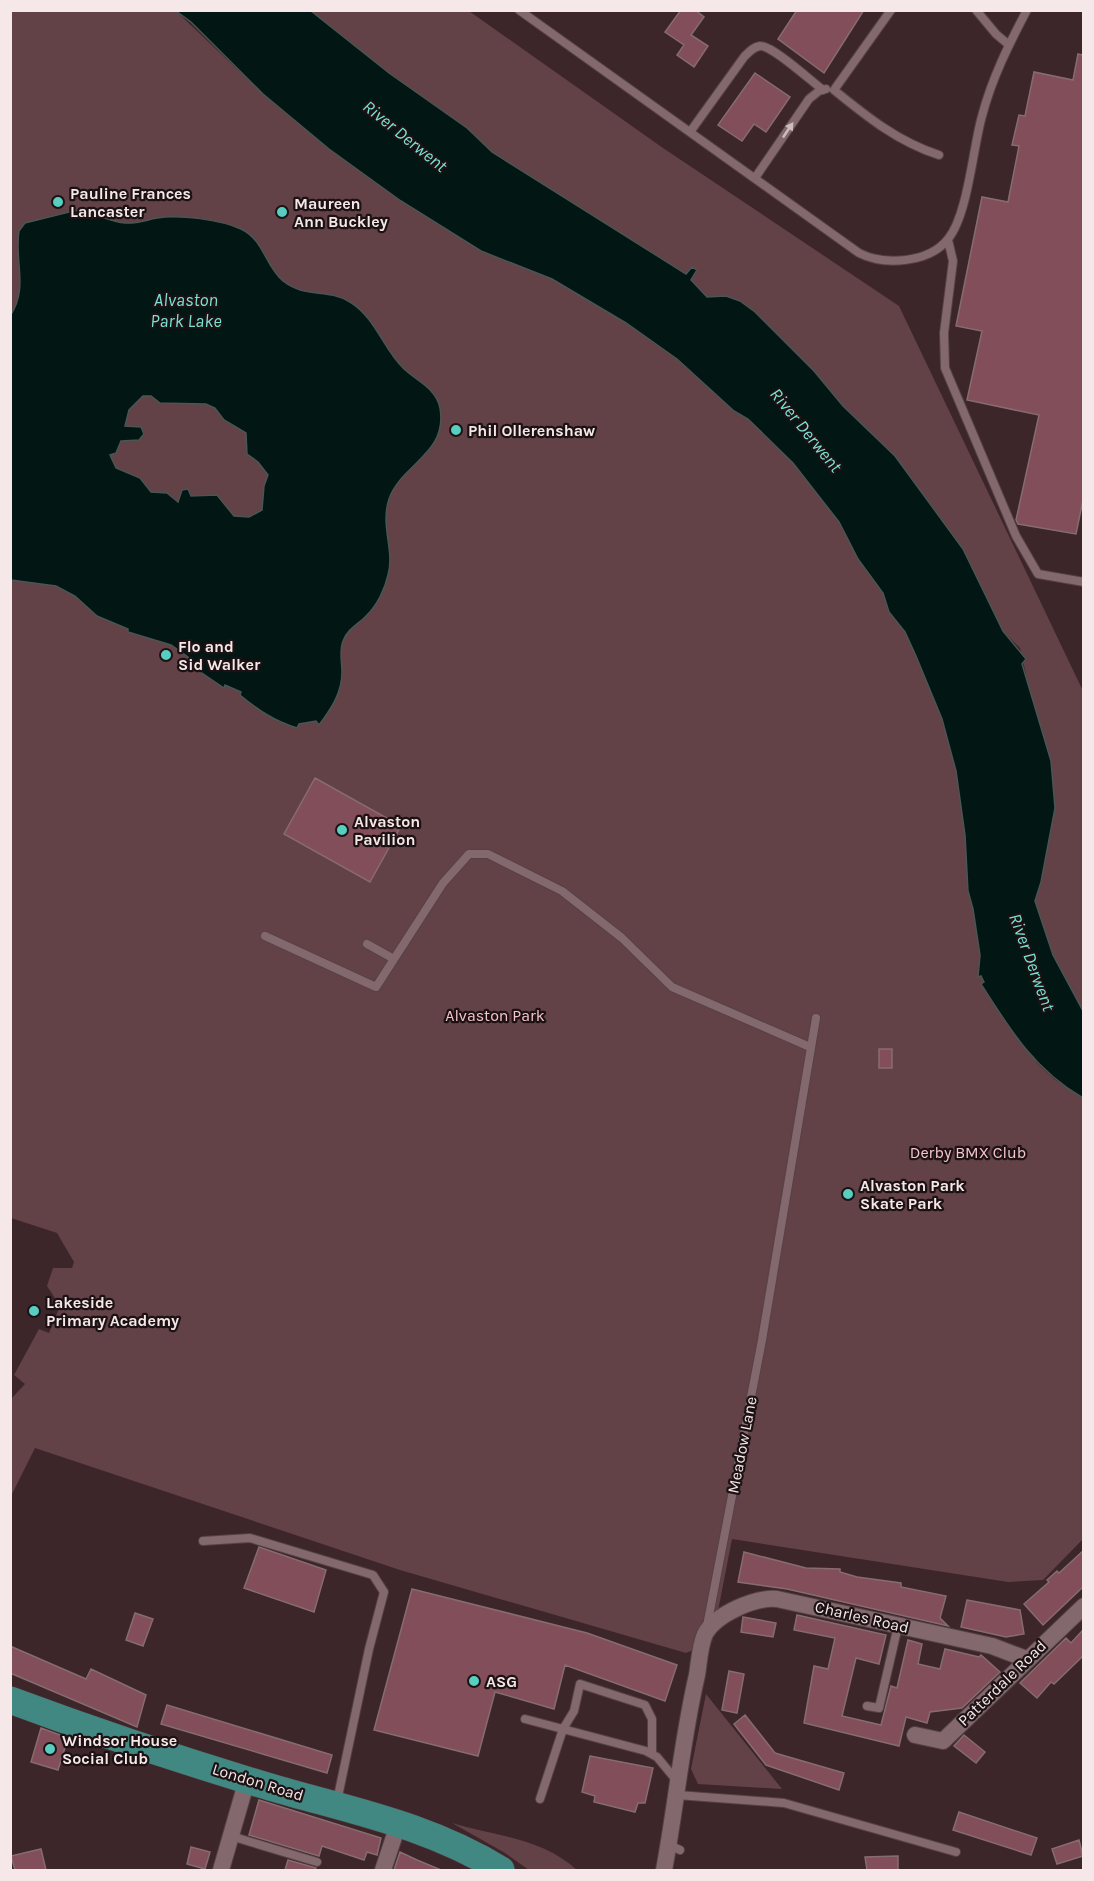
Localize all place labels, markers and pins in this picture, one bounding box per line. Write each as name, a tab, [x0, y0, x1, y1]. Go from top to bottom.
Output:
place label: Pauline Frances Lancaster	[70, 184, 191, 221]
place label: Maureen Ann Buckley	[294, 194, 388, 231]
marker: Pauline Frances Lancaster	[51, 195, 65, 209]
marker: Maureen Ann Buckley	[275, 205, 289, 219]
place label: Phil Ollerenshaw	[468, 421, 595, 440]
marker: Phil Ollerenshaw	[449, 423, 463, 437]
place label: Flo and Sid Walker	[178, 637, 261, 674]
marker: Flo and Sid Walker	[159, 648, 173, 662]
place label: Alvaston Pavilion	[354, 812, 420, 849]
marker: Alvaston Pavilion	[335, 823, 349, 837]
place label: Alvaston Park Skate Park	[860, 1176, 965, 1213]
marker: Alvaston Park Skate Park	[841, 1187, 855, 1201]
place label: Lakeside Primary Academy	[46, 1293, 179, 1330]
marker: Lakeside Primary Academy	[27, 1304, 41, 1318]
place label: ASG	[486, 1672, 517, 1691]
marker: ASG	[467, 1674, 481, 1688]
place label: Windsor House Social Club	[62, 1731, 177, 1768]
marker: Windsor House Social Club	[43, 1742, 57, 1756]

